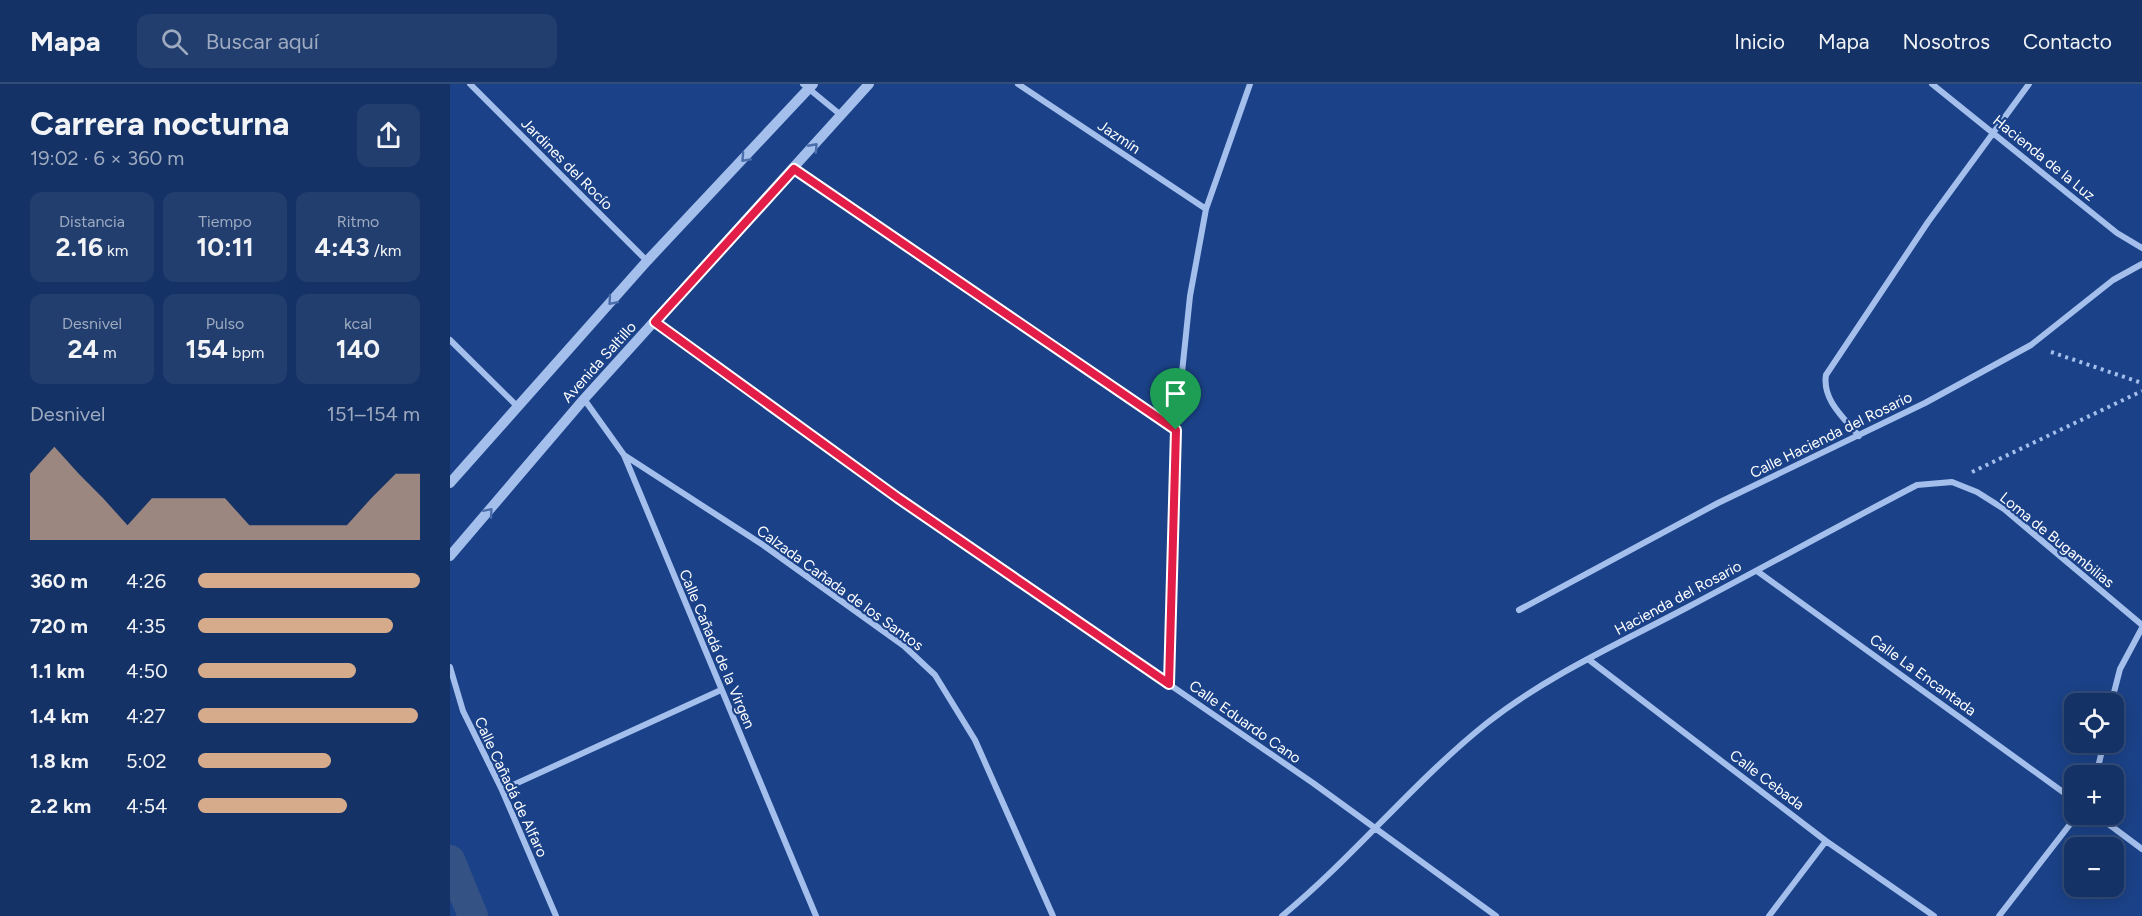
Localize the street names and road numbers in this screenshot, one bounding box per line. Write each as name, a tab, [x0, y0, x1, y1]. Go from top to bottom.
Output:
street label: Hacienda de la Luz	[1989, 111, 2099, 205]
street label: Jardines del Rocío	[517, 114, 617, 214]
street label: Jazmín	[1094, 116, 1144, 158]
street label: Avenida Saltillo	[558, 318, 640, 406]
street label: Calle Hacienda del Rosario	[1747, 388, 1915, 482]
street label: Loma de Bugambilias	[1996, 488, 2118, 592]
street label: Calzada Cañada de los Santos	[753, 521, 927, 655]
street label: Hacienda del Rosario	[1611, 557, 1745, 639]
street label: Calle Cañadá de la Virgen	[675, 567, 759, 731]
street label: Calle La Encantada	[1866, 630, 1980, 720]
street label: Calle Eduardo Cano	[1186, 677, 1305, 768]
street label: Calle Cañadá de Alfaro	[471, 714, 552, 860]
street label: Calle Cebada	[1726, 746, 1808, 814]

